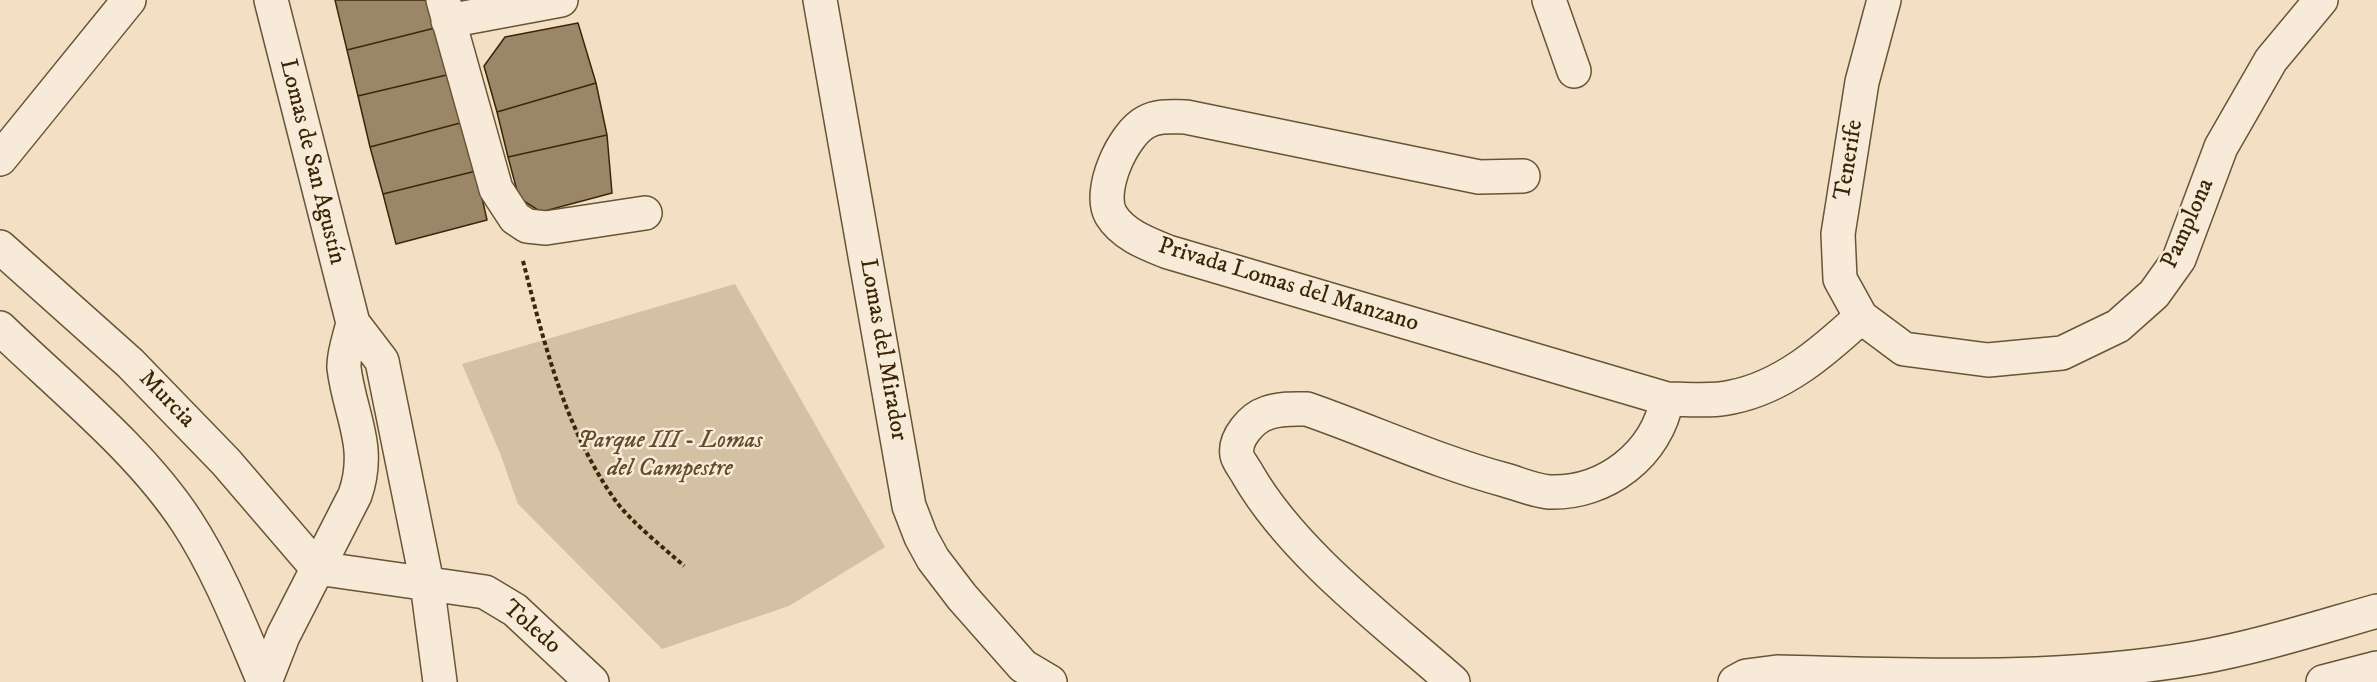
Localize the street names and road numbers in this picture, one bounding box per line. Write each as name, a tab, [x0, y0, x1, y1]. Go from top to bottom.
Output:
street label: Lomas de San Agustín	[272, 56, 350, 268]
street label: Tenerife	[1829, 118, 1871, 202]
street label: Pamplona	[2156, 174, 2222, 274]
street label: Privada Lomas del Manzano	[1154, 233, 1422, 339]
street label: Lomas del Mirador	[852, 257, 912, 443]
street label: Murcia	[132, 365, 200, 435]
street label: Toledo	[496, 595, 566, 661]

